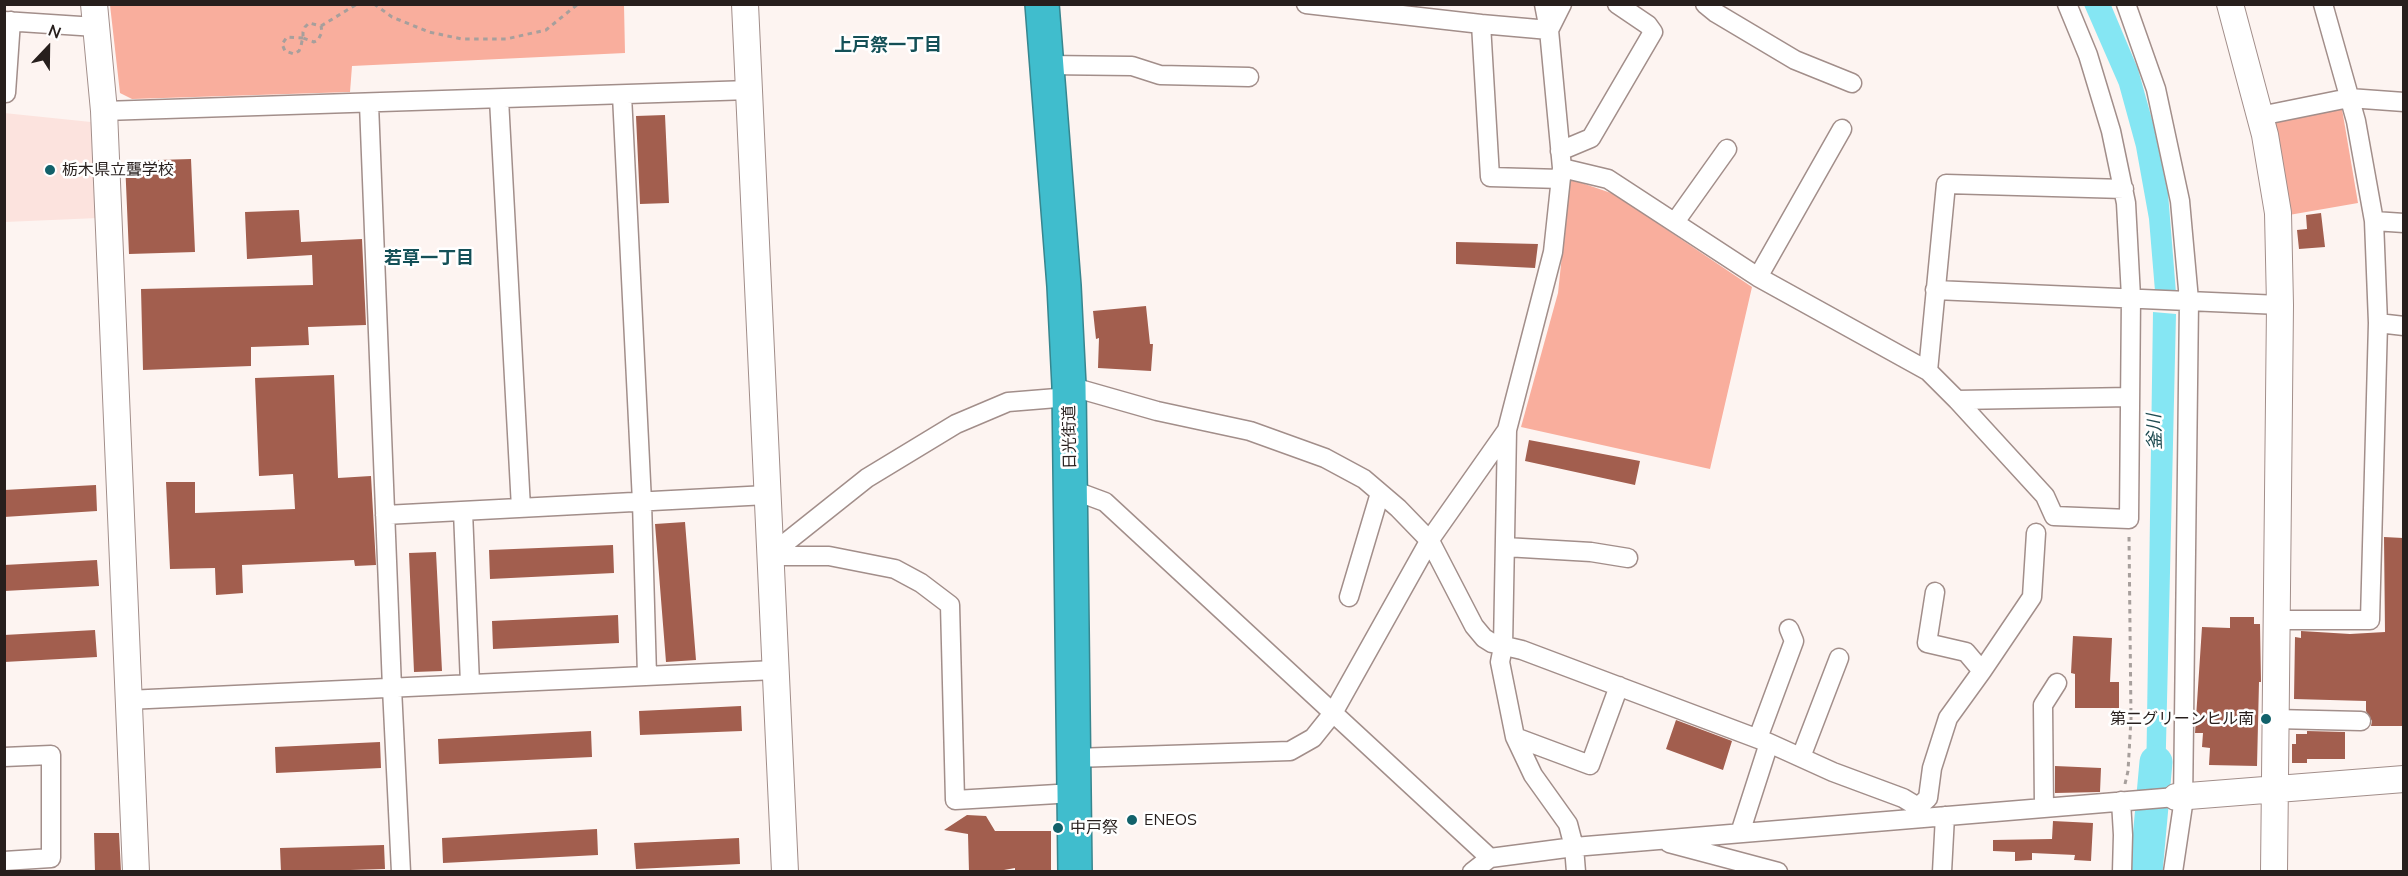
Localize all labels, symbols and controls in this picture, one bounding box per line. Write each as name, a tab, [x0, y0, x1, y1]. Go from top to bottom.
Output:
north arrow	[18, 18, 78, 78]
text: N	[45, 20, 64, 43]
district label: 上戸祭一丁目	[834, 35, 942, 57]
place label: 栃木県立聾学校	[62, 160, 174, 180]
marker: 栃木県立聾学校	[43, 163, 57, 177]
district label: 若草一丁目	[384, 248, 474, 270]
street label: 日光街道	[1060, 405, 1080, 469]
water label: 釜川	[2144, 414, 2166, 450]
place label: 第二グリーンヒル南	[2110, 709, 2254, 729]
marker: 第二グリーンヒル南	[2259, 712, 2273, 726]
place label: ENEOS	[1144, 810, 1197, 830]
marker: ENEOS	[1125, 813, 1139, 827]
place label: 中戸祭	[1070, 818, 1118, 838]
marker: 中戸祭	[1051, 821, 1065, 835]

